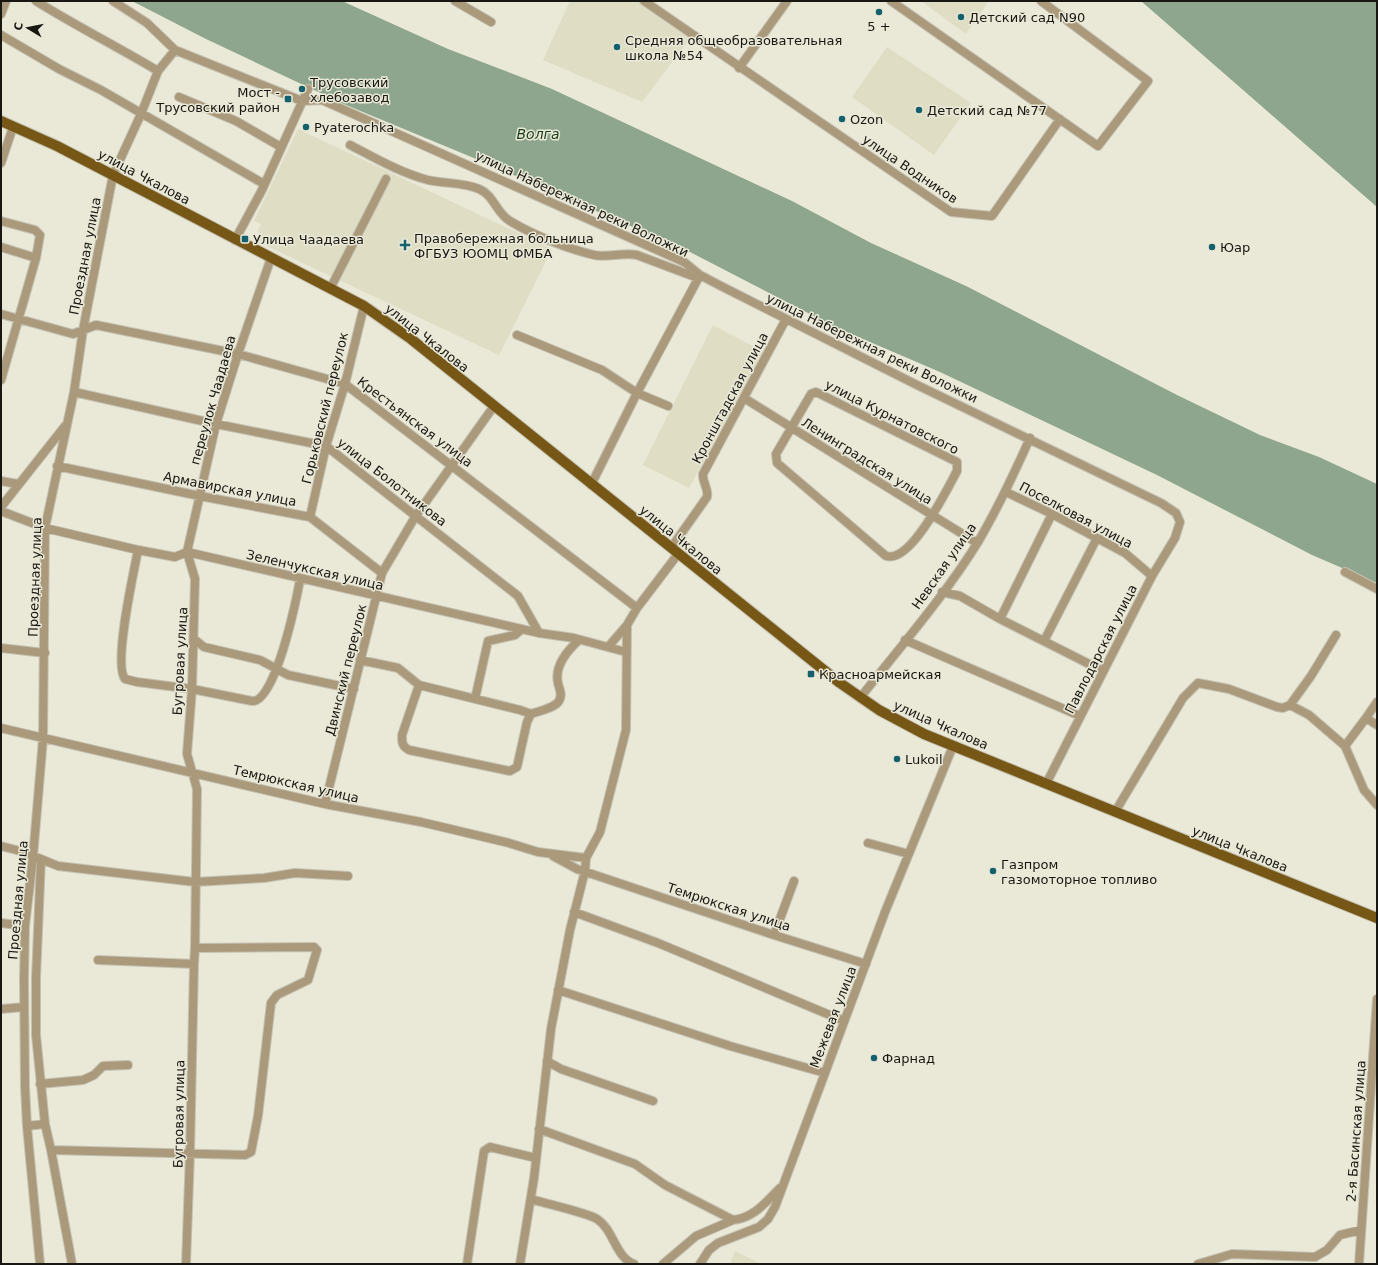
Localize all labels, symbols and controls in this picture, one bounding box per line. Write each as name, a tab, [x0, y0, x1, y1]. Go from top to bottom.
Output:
marker: 5 +	[874, 7, 884, 17]
north arrow	[8, 8, 48, 48]
place label: Детский сад N90	[969, 10, 1085, 25]
marker: Детский сад N90	[956, 12, 966, 22]
place label: 5 +	[867, 19, 891, 34]
text: С	[12, 21, 26, 31]
place label: Средняя общеобразовательная школа №54	[625, 33, 842, 63]
marker: Средняя общеобразовательная школа №54	[612, 42, 622, 52]
place label: Трусовский хлебозавод	[309, 75, 389, 105]
marker: Трусовский хлебозавод	[297, 84, 307, 94]
place label: Мост - Трусовский район	[155, 85, 280, 115]
marker: Мост - Трусовский район	[283, 94, 293, 104]
place label: Детский сад №77	[927, 103, 1047, 118]
marker: Детский сад №77	[914, 105, 924, 115]
place label: Ozon	[850, 112, 883, 127]
marker: Ozon	[837, 114, 847, 124]
place label: Pyaterochka	[314, 120, 394, 135]
marker: Pyaterochka	[301, 122, 311, 132]
water label: Волга	[516, 126, 560, 142]
street label: улица Водников	[860, 132, 960, 206]
street label: улица Чкалова	[95, 146, 193, 208]
street label: улица Набережная реки Воложки	[473, 148, 691, 260]
street label: Проездная улица	[66, 196, 104, 316]
place label: Правобережная больница ФГБУЗ ЮОМЦ ФМБА	[414, 231, 594, 261]
place label: Улица Чаадаева	[253, 232, 364, 247]
marker: Улица Чаадаева	[240, 234, 250, 244]
marker: Правобережная больница ФГБУЗ ЮОМЦ ФМБА	[399, 239, 411, 251]
place label: Юар	[1220, 240, 1250, 255]
marker: Юар	[1207, 242, 1217, 252]
street label: улица Набережная реки Воложки	[764, 290, 980, 406]
street label: улица Чкалова	[382, 301, 472, 375]
street label: Горьковский переулок	[299, 330, 351, 485]
street label: Кронштадская улица	[689, 330, 771, 466]
street label: переулок Чаадаева	[187, 333, 239, 467]
street label: Крестьянская улица	[354, 374, 476, 470]
street label: улица Курнатовского	[823, 377, 961, 457]
street label: Ленинградская улица	[799, 415, 935, 507]
street label: улица Болотникова	[334, 435, 450, 529]
street label: Армавирская улица	[162, 469, 298, 509]
street label: Поселковая улица	[1017, 479, 1135, 551]
street label: улица Чкалова	[637, 502, 725, 578]
street label: Проездная улица	[25, 517, 45, 637]
street label: Невская улица	[909, 520, 979, 612]
street label: Зеленчукская улица	[245, 547, 385, 593]
street label: Павлодарская улица	[1062, 582, 1140, 716]
street label: Двинский переулок	[322, 602, 370, 737]
street label: Бугровая улица	[170, 606, 190, 716]
place label: Красноармейская	[819, 667, 941, 682]
marker: Красноармейская	[806, 669, 816, 679]
street label: улица Чкалова	[891, 697, 991, 753]
place label: Lukoil	[905, 752, 943, 767]
marker: Lukoil	[892, 754, 902, 764]
street label: Темрюкская улица	[230, 762, 361, 806]
street label: улица Чкалова	[1190, 823, 1290, 875]
street label: Проездная улица	[5, 840, 31, 960]
place label: Газпром газомоторное топливо	[1001, 857, 1157, 887]
marker: Газпром газомоторное топливо	[988, 866, 998, 876]
street label: Темрюкская улица	[664, 880, 793, 934]
street label: Межевая улица	[807, 964, 859, 1070]
place label: Фарнад	[882, 1051, 935, 1066]
marker: Фарнад	[869, 1053, 879, 1063]
street label: Бугровая улица	[171, 1060, 187, 1168]
street label: 2-я Басинская улица	[1344, 1060, 1368, 1202]

